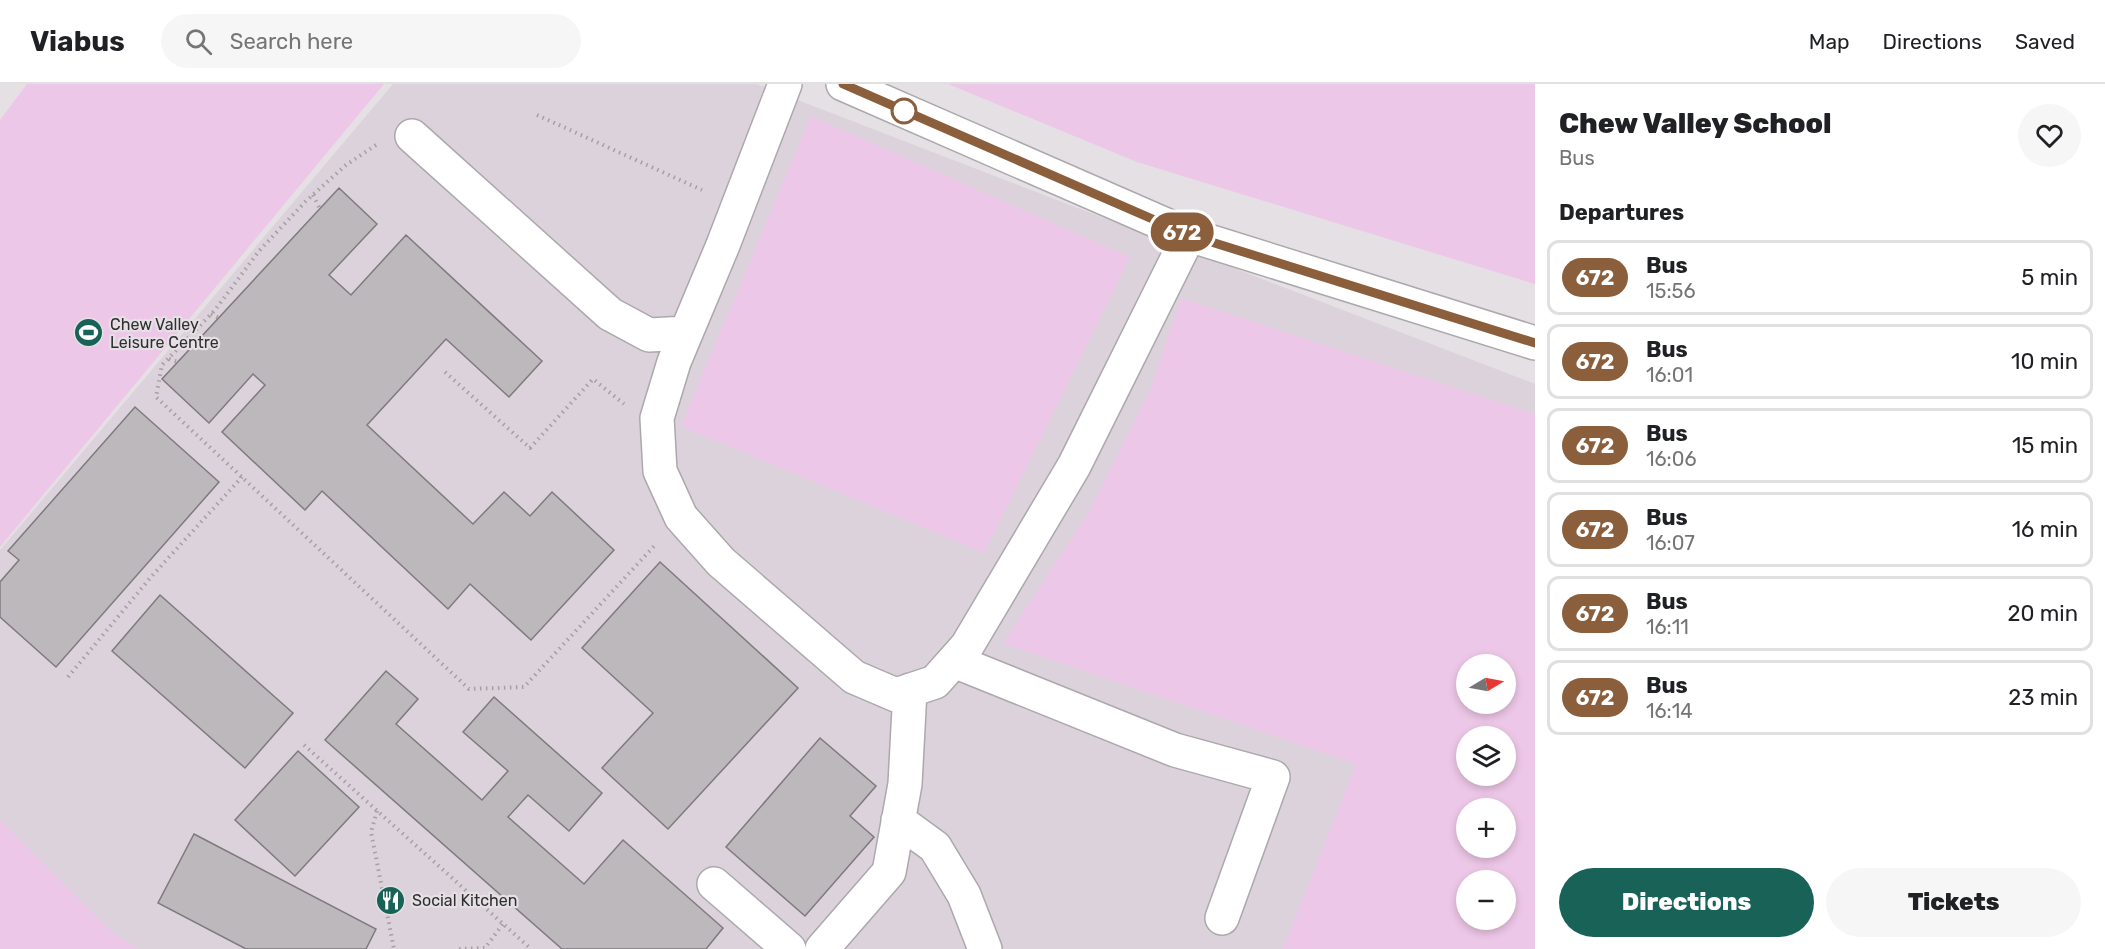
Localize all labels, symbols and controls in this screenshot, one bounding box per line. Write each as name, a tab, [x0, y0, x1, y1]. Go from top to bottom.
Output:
search box	[161, 14, 581, 68]
text: Viabus	[30, 25, 125, 58]
icon: search	[182, 25, 215, 58]
text: Search here	[230, 28, 353, 55]
text: Map	[1809, 29, 1850, 54]
text: Directions	[1883, 29, 1982, 54]
text: Saved	[2015, 29, 2075, 54]
unlabelled marker	[891, 98, 917, 124]
button: heart	[2018, 104, 2081, 167]
text: Chew Valley School	[1559, 107, 1832, 140]
text: Bus	[1559, 146, 1595, 170]
text: Departures	[1559, 199, 1684, 226]
line badge: 672	[1148, 212, 1216, 252]
text: 672	[1163, 220, 1201, 245]
text: Bus	[1646, 252, 1688, 279]
text: 5 min	[2021, 264, 2078, 291]
text: 672	[1576, 265, 1614, 290]
text: 15:56	[1646, 279, 1696, 303]
place label: Chew Valley Leisure Centre	[110, 315, 219, 352]
sports icon: Chew Valley Leisure Centre	[73, 317, 105, 349]
text: Bus	[1646, 336, 1688, 363]
text: 10 min	[2011, 348, 2078, 375]
text: 672	[1576, 349, 1614, 374]
text: 16:01	[1646, 363, 1693, 387]
text: Bus	[1646, 420, 1688, 447]
text: 15 min	[2012, 432, 2078, 459]
text: 672	[1576, 433, 1614, 458]
text: 16:06	[1646, 447, 1697, 471]
text: Bus	[1646, 504, 1688, 531]
text: 16 min	[2012, 516, 2078, 543]
text: 672	[1576, 517, 1614, 542]
text: 16:07	[1646, 531, 1695, 555]
text: Bus	[1646, 588, 1688, 615]
text: 20 min	[2008, 600, 2078, 627]
text: 672	[1576, 601, 1614, 626]
text: 16:11	[1646, 615, 1689, 639]
north arrow	[1456, 654, 1516, 714]
map controls	[1456, 654, 1516, 930]
text: Bus	[1646, 672, 1688, 699]
text: 23 min	[2008, 684, 2078, 711]
text: 672	[1576, 685, 1614, 710]
text: 16:14	[1646, 699, 1693, 723]
button: layers	[1456, 726, 1516, 786]
button: +	[1456, 798, 1516, 858]
button: Directions	[1559, 868, 1814, 937]
button: Tickets	[1826, 868, 2081, 937]
button: −	[1456, 870, 1516, 930]
restaurant icon: Social Kitchen	[375, 884, 407, 916]
place label: Social Kitchen	[412, 891, 517, 910]

